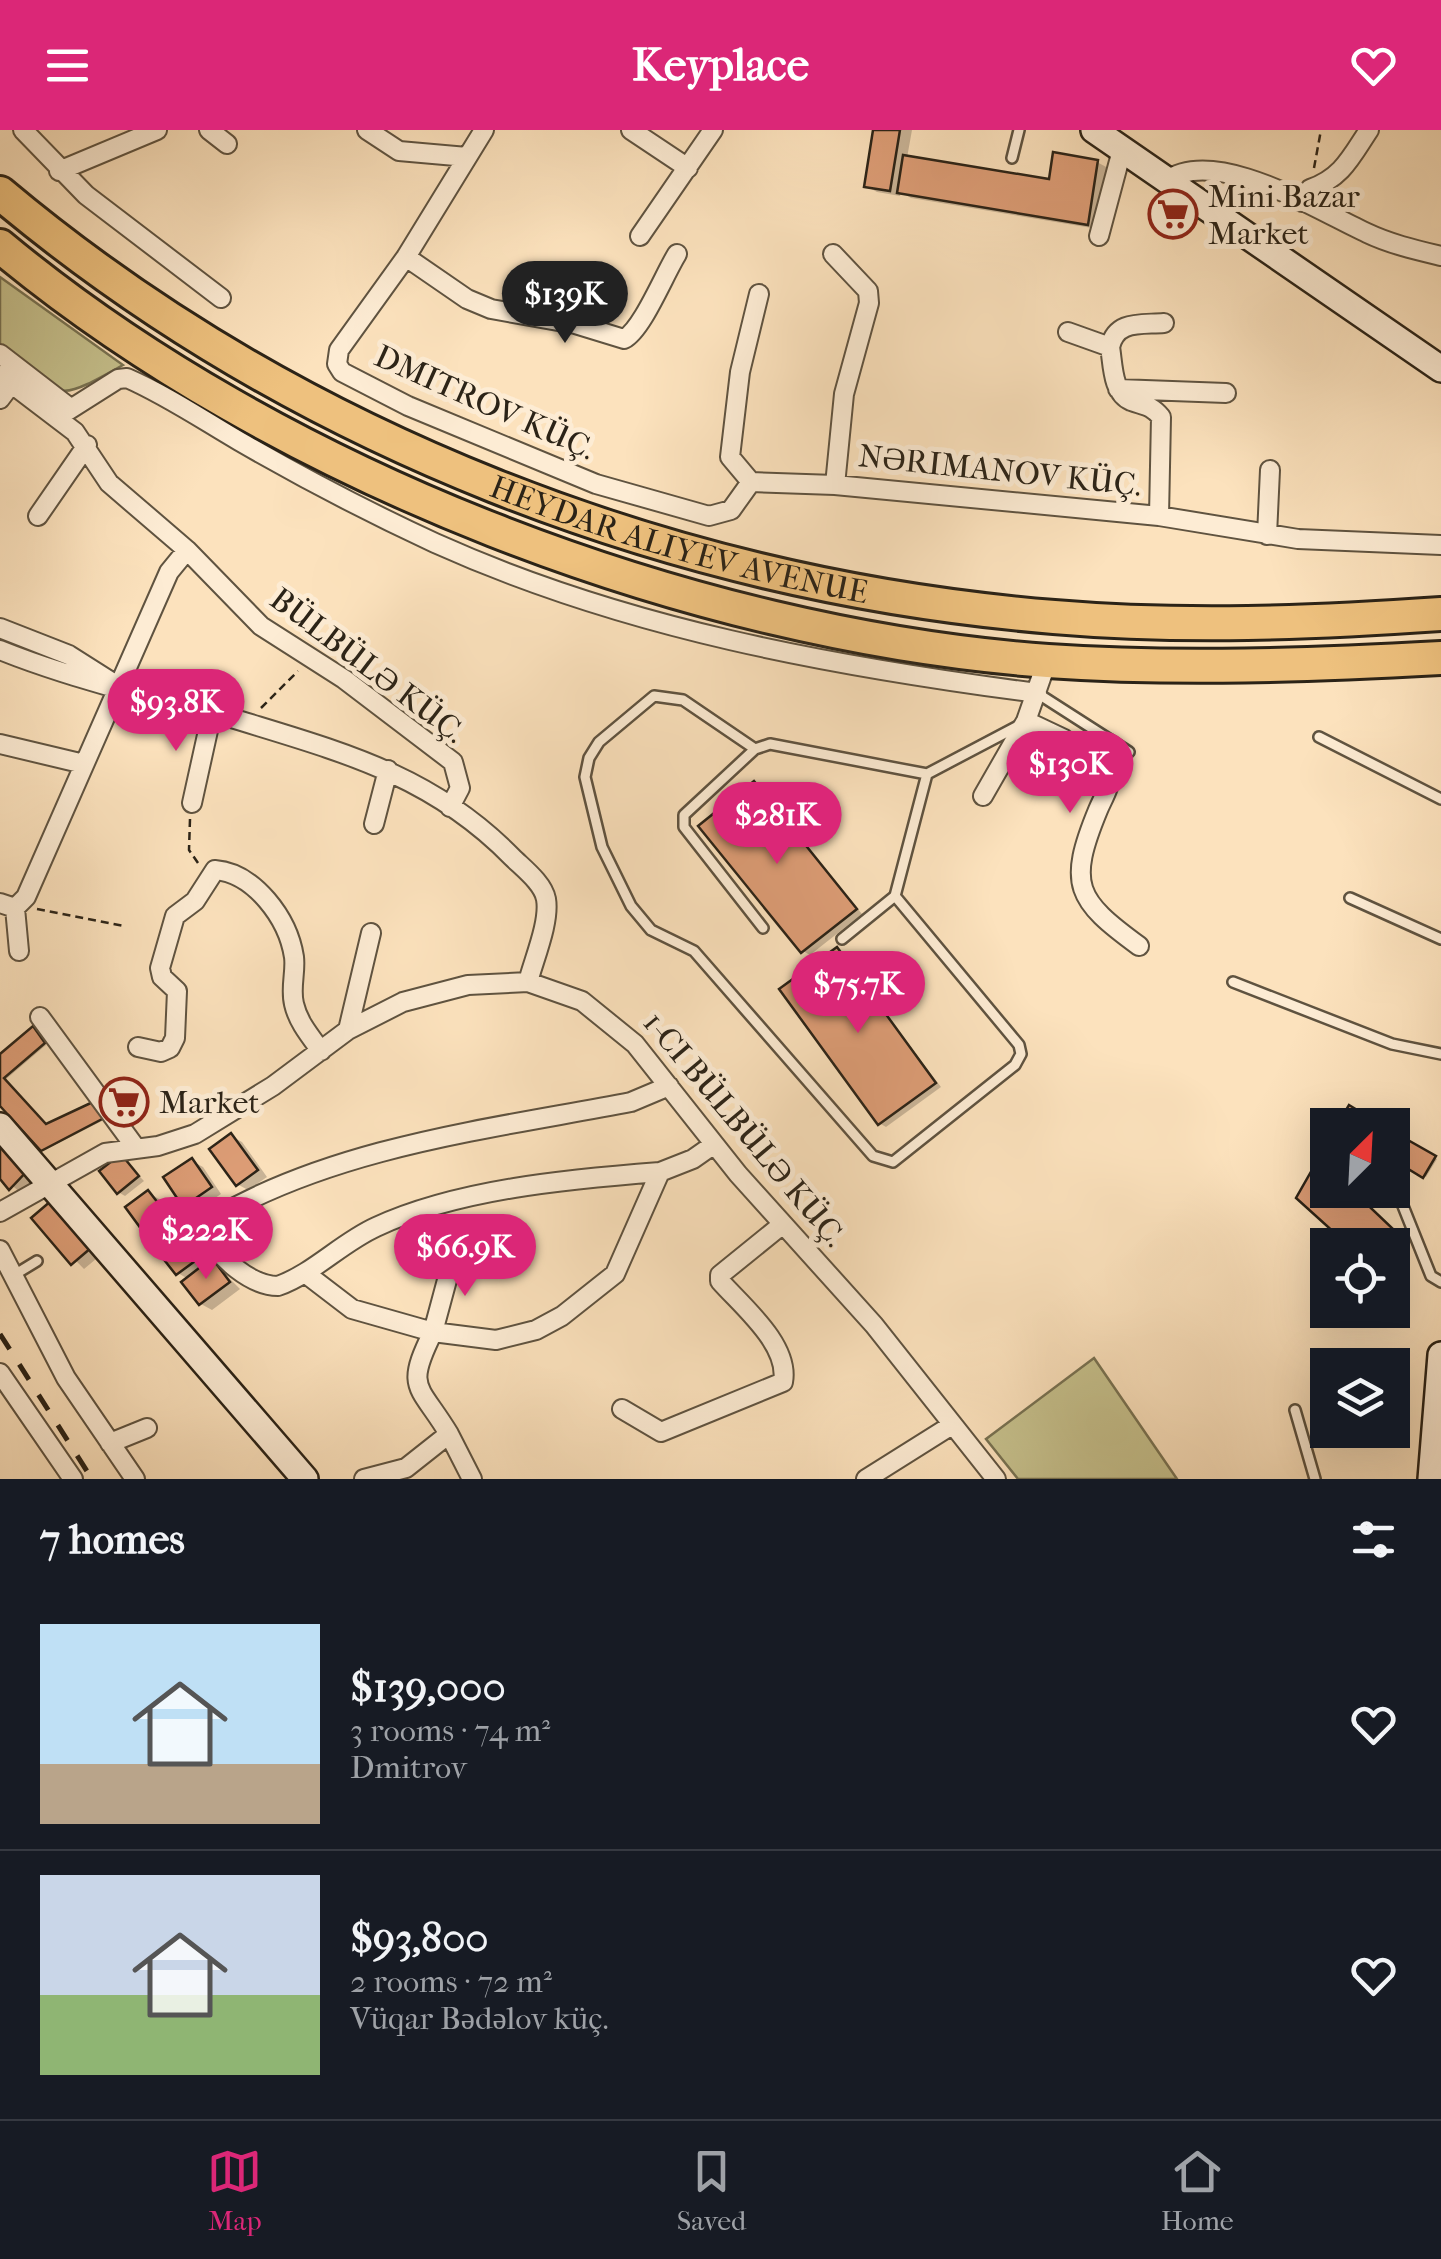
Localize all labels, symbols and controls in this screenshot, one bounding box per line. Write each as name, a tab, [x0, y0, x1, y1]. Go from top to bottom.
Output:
icon: menu	[40, 38, 95, 93]
icon: heart	[1346, 38, 1401, 93]
text: Keyplace	[632, 39, 809, 92]
place label: Mini Bazar Market	[1208, 178, 1360, 252]
supermarket icon: Mini Bazar Market	[1147, 188, 1199, 240]
pin: $139K	[495, 261, 635, 346]
text: $139K	[524, 275, 606, 312]
street label: DMITROV KÜÇ.	[369, 337, 601, 468]
street label: NƏRIMANOV KÜÇ.	[857, 437, 1143, 504]
street label: HEYDAR ALIYEV AVENUE	[485, 468, 871, 611]
street label: BÜLBÜLƏ KÜÇ.	[263, 580, 472, 751]
pin: $93.8K	[95, 669, 257, 754]
text: $93.8K	[129, 683, 223, 720]
pin: $130K	[1000, 731, 1140, 816]
text: $130K	[1028, 745, 1112, 782]
pin: $281K	[707, 782, 847, 867]
text: $281K	[735, 796, 819, 833]
pin: $75.7K	[777, 951, 939, 1036]
text: $75.7K	[813, 965, 903, 1002]
street label: 1-CI BÜLBÜLƏ KÜÇ.	[636, 1004, 854, 1254]
supermarket icon: Market	[98, 1076, 150, 1128]
place label: Market	[159, 1084, 260, 1121]
north arrow	[1310, 1108, 1410, 1208]
map controls	[1310, 1108, 1410, 1448]
pin: $222K	[136, 1197, 276, 1282]
text: $222K	[161, 1211, 251, 1248]
pin: $66.9K	[384, 1214, 546, 1299]
text: $66.9K	[416, 1228, 514, 1265]
button: locate	[1310, 1228, 1410, 1328]
button: layers	[1310, 1348, 1410, 1448]
icon: filters	[1346, 1512, 1401, 1567]
text: 7 homes	[40, 1515, 185, 1564]
text: $139,000	[350, 1663, 506, 1712]
icon: home	[120, 1664, 240, 1784]
icon: heart	[1346, 1697, 1401, 1752]
text: 3 rooms · 74 m²	[350, 1712, 550, 1749]
text: Dmitrov	[350, 1749, 467, 1786]
text: $93,800	[350, 1914, 489, 1963]
icon: home	[120, 1915, 240, 2035]
icon: heart	[1346, 1948, 1401, 2003]
text: 2 rooms · 72 m²	[350, 1963, 552, 2000]
text: Vüqar Bədəlov küç.	[350, 2000, 609, 2037]
tab: Map	[207, 2144, 262, 2237]
tab: Saved	[677, 2144, 746, 2237]
tab: Home	[1161, 2144, 1234, 2237]

